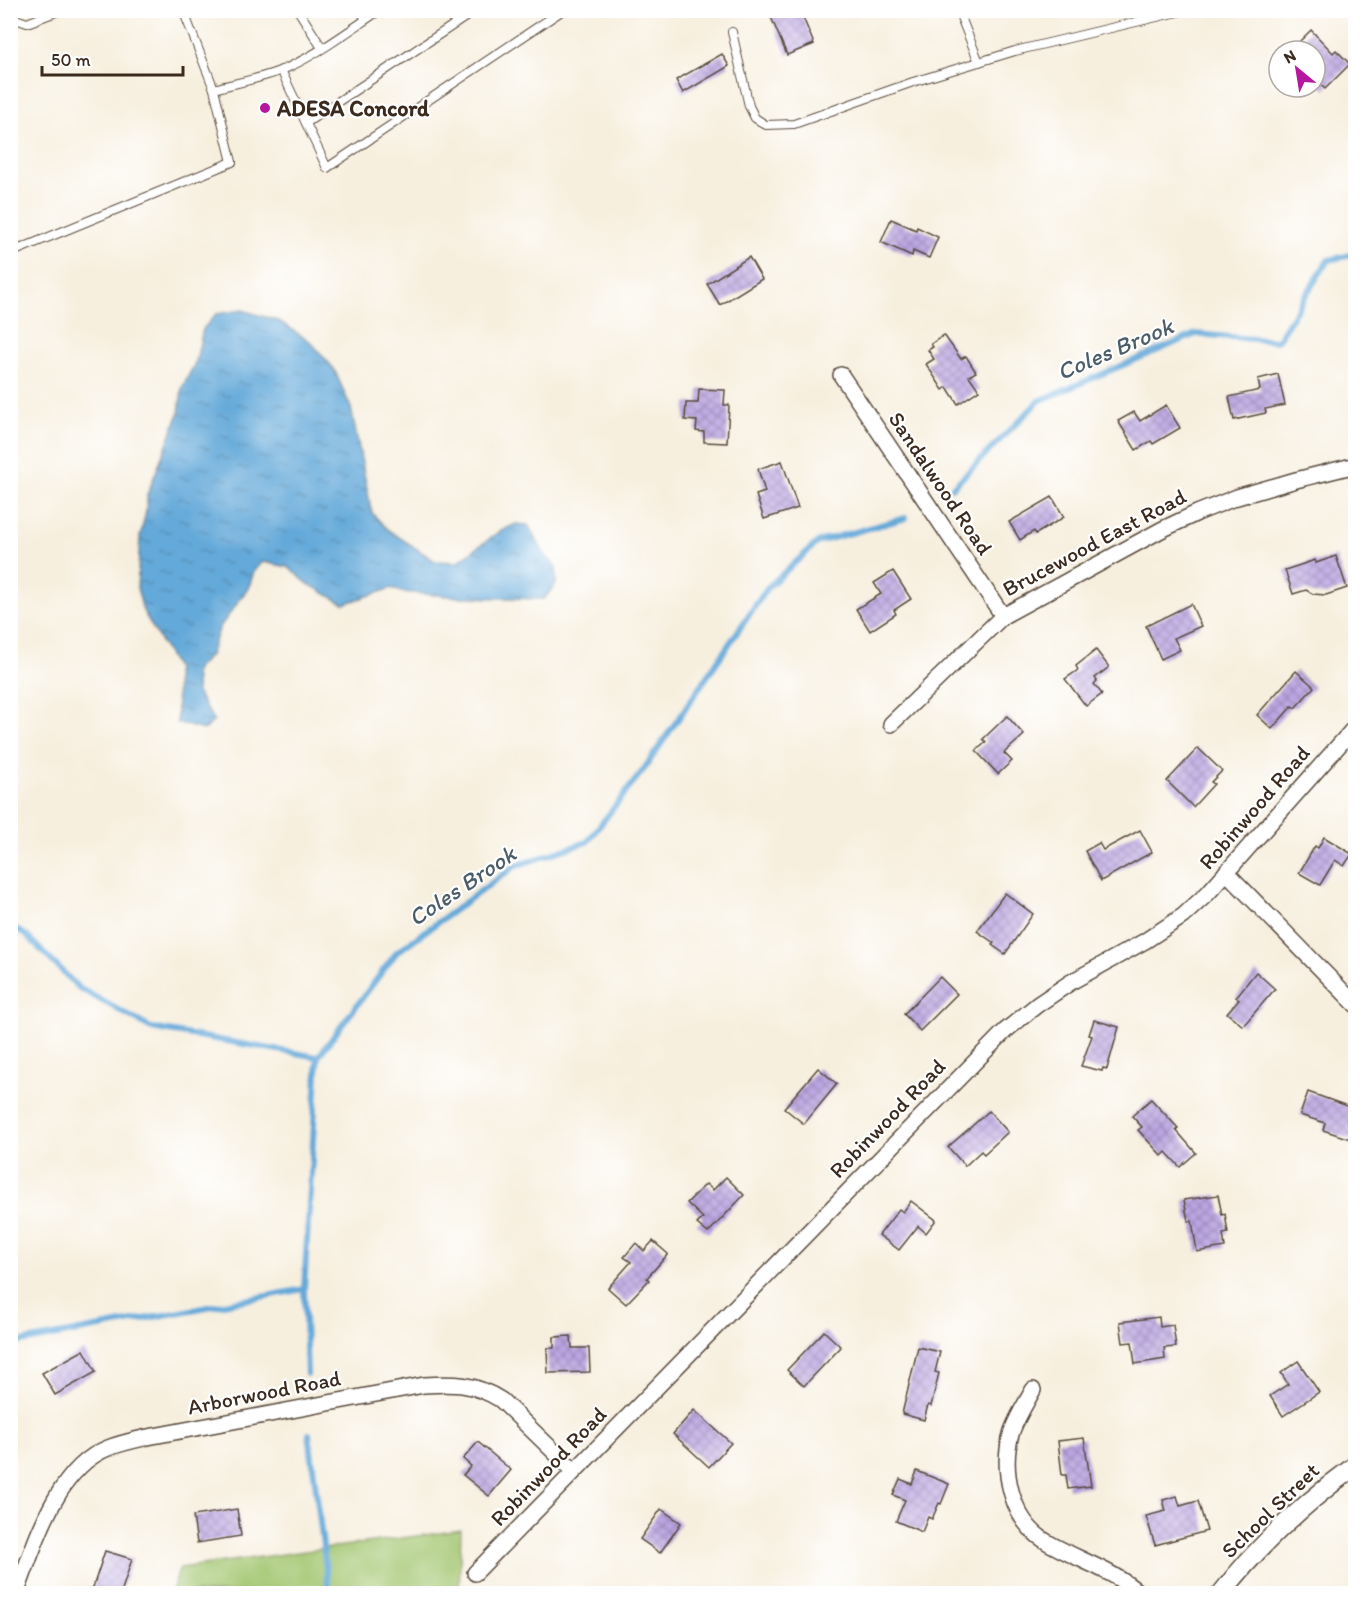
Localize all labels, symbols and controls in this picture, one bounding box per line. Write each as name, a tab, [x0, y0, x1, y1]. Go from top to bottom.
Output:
scale bar	[42, 39, 183, 77]
north arrow	[1267, 39, 1327, 99]
text: N	[1280, 46, 1299, 67]
text: 50 m	[51, 49, 91, 71]
place label: ADESA Concord	[276, 95, 430, 122]
marker: ADESA Concord	[258, 101, 272, 115]
water label: Coles Brook	[1052, 310, 1179, 386]
street label: Sandalwood Road	[883, 406, 999, 560]
street label: Brucewood East Road	[998, 483, 1191, 602]
street label: Robinwood Road	[1193, 740, 1316, 875]
water label: Coles Brook	[402, 838, 522, 932]
street label: Robinwood Road	[824, 1053, 951, 1184]
street label: Arborwood Road	[185, 1364, 343, 1421]
street label: Robinwood Road	[485, 1401, 612, 1532]
street label: School Street	[1216, 1457, 1325, 1564]

